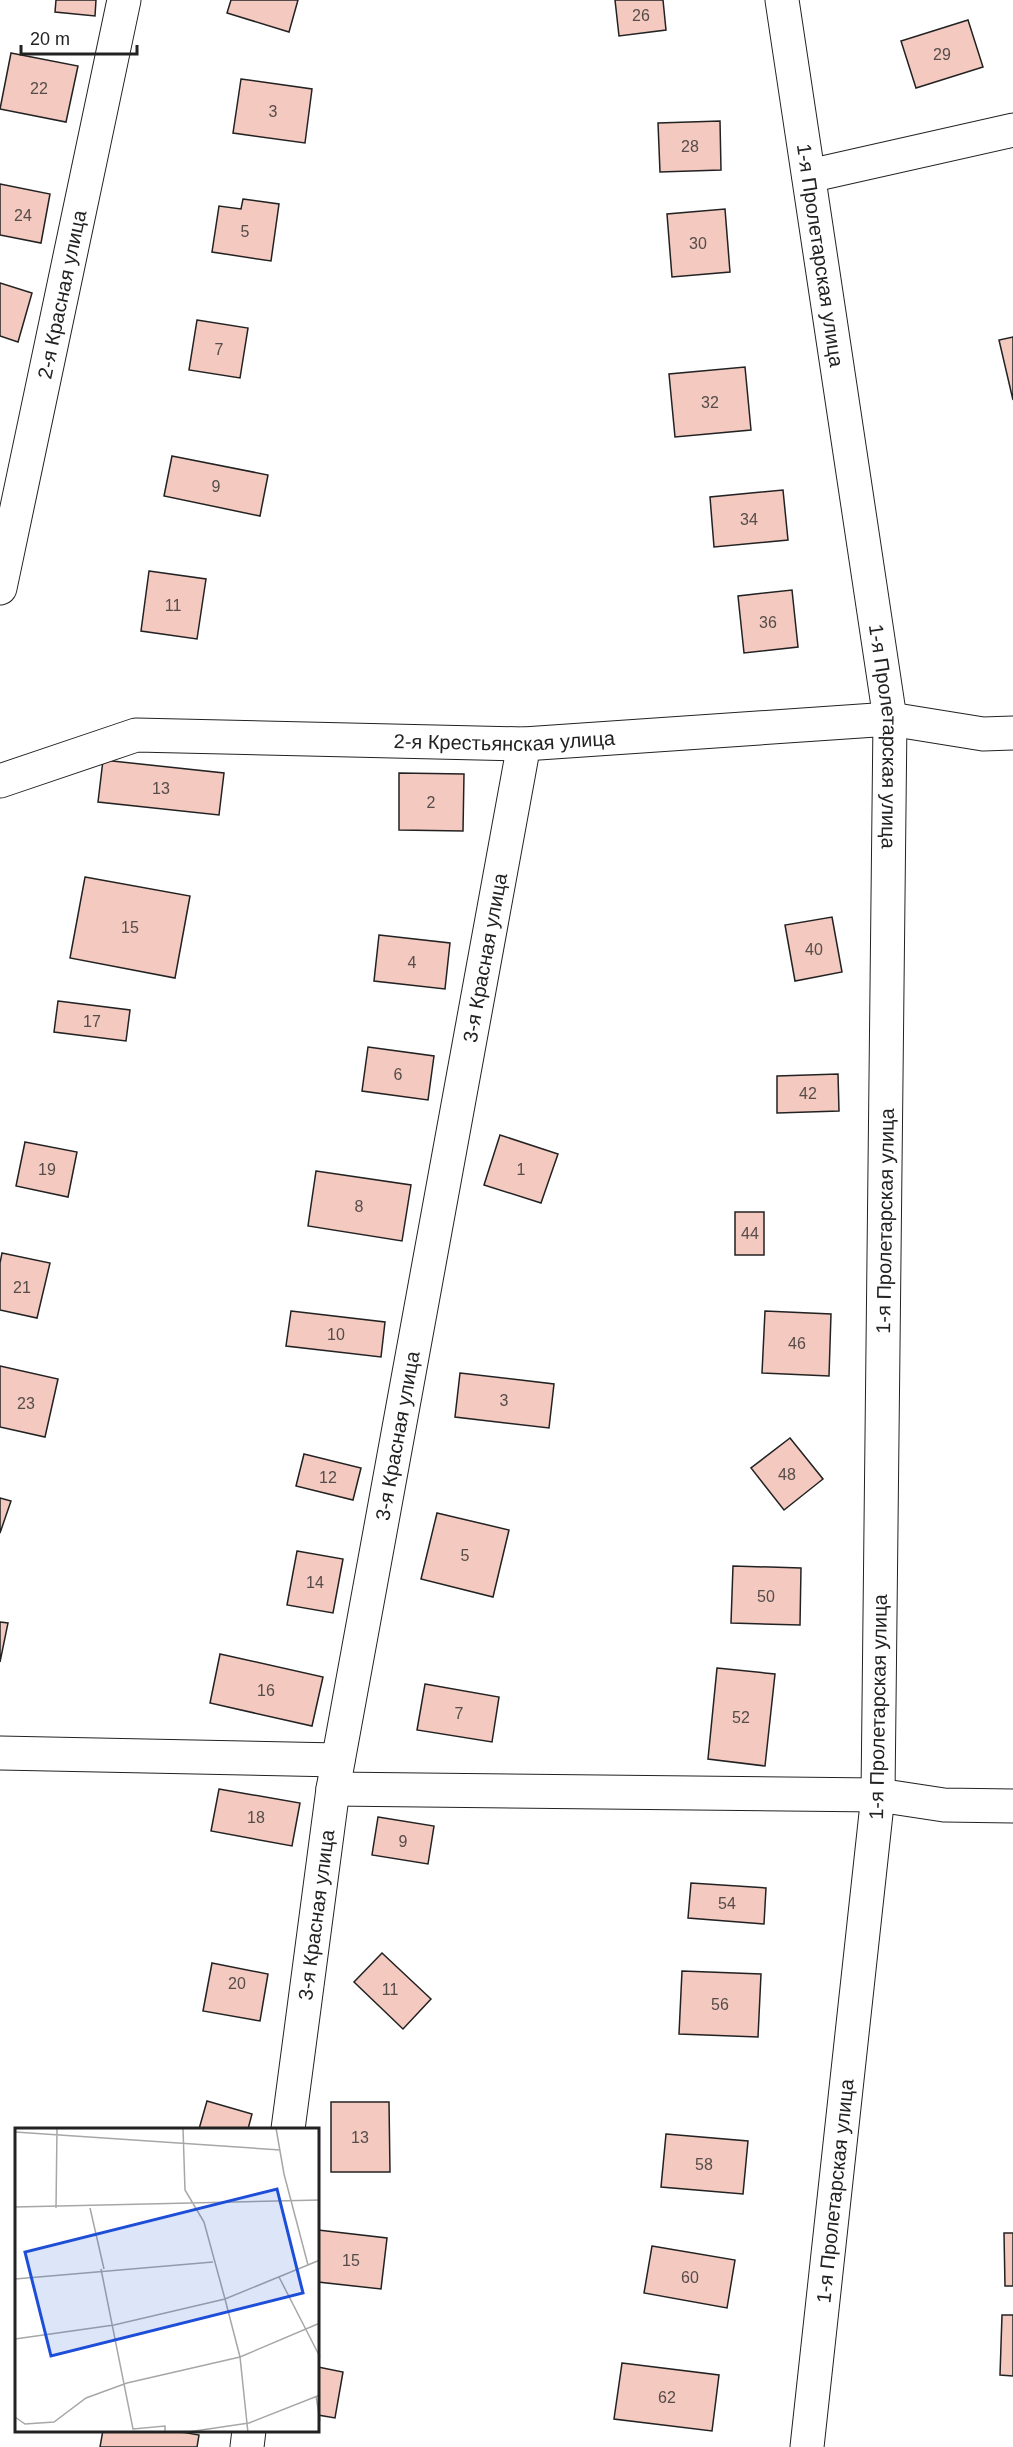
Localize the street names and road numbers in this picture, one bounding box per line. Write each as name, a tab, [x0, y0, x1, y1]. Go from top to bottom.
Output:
street label: 1-я Пролетарская улица	[793, 142, 848, 369]
street label: 2-я Красная улица	[33, 207, 91, 381]
street label: 1-я Пролетарская улица	[865, 623, 901, 850]
street label: 2-я Крестьянская улица	[393, 727, 616, 755]
street label: 3-я Красная улица	[459, 870, 511, 1044]
street label: 1-я Пролетарская улица	[872, 1107, 898, 1334]
street label: 3-я Красная улица	[371, 1349, 424, 1522]
street label: 1-я Пролетарская улица	[865, 1593, 891, 1820]
street label: 3-я Красная улица	[294, 1827, 339, 2001]
street label: 1-я Пролетарская улица	[812, 2077, 858, 2304]

